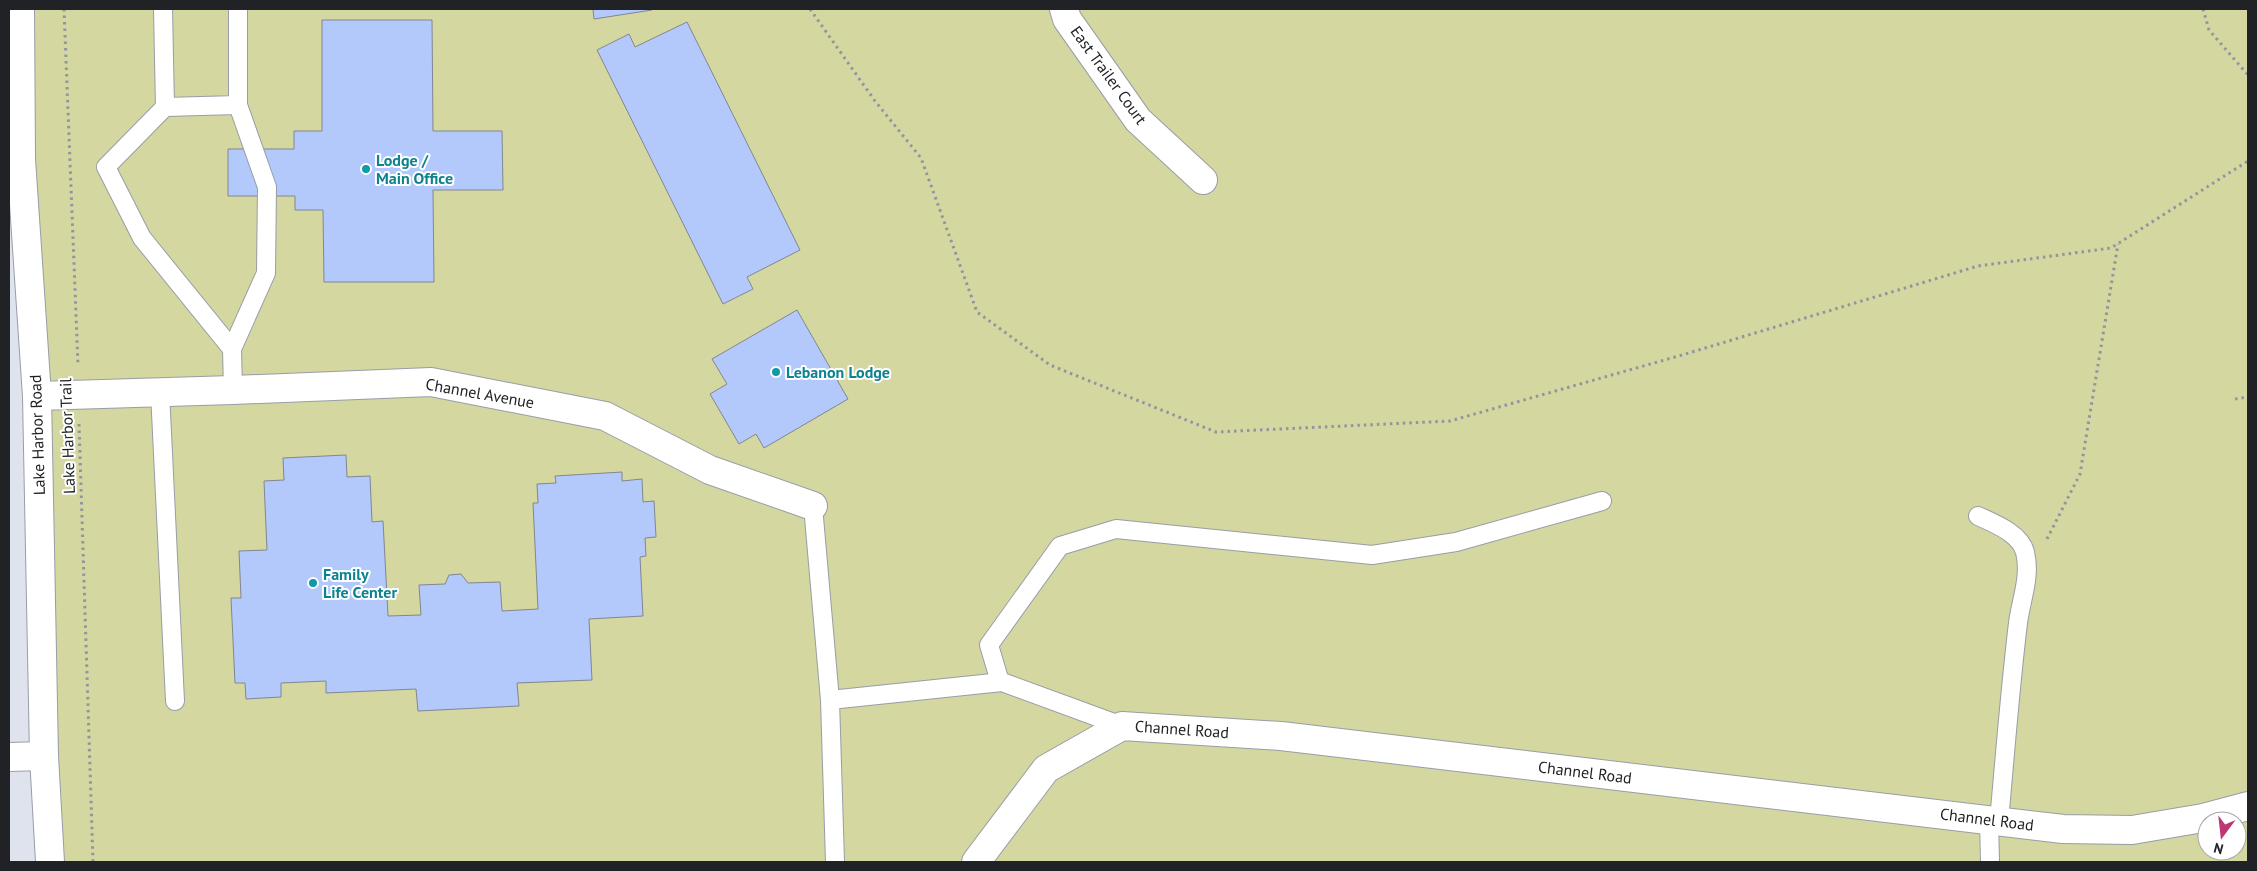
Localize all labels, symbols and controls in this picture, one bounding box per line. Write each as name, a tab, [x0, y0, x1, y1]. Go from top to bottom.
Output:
street label: East Trailer Court	[1067, 22, 1152, 129]
place label: Lodge / Main Office	[376, 150, 453, 188]
marker: Lodge / Main Office	[360, 163, 372, 175]
place label: Lebanon Lodge	[786, 362, 890, 382]
marker: Lebanon Lodge	[770, 366, 782, 378]
street label: Lake Harbor Road	[25, 374, 49, 496]
street label: Channel Avenue	[424, 374, 536, 412]
street label: Lake Harbor Trail	[55, 377, 79, 494]
place label: Family Life Center	[323, 564, 397, 602]
marker: Family Life Center	[307, 577, 319, 589]
street label: Channel Road	[1134, 716, 1230, 742]
street label: Channel Road	[1537, 756, 1633, 788]
street label: Channel Road	[1939, 803, 2035, 835]
north arrow	[2197, 811, 2247, 861]
text: N	[2212, 839, 2225, 858]

